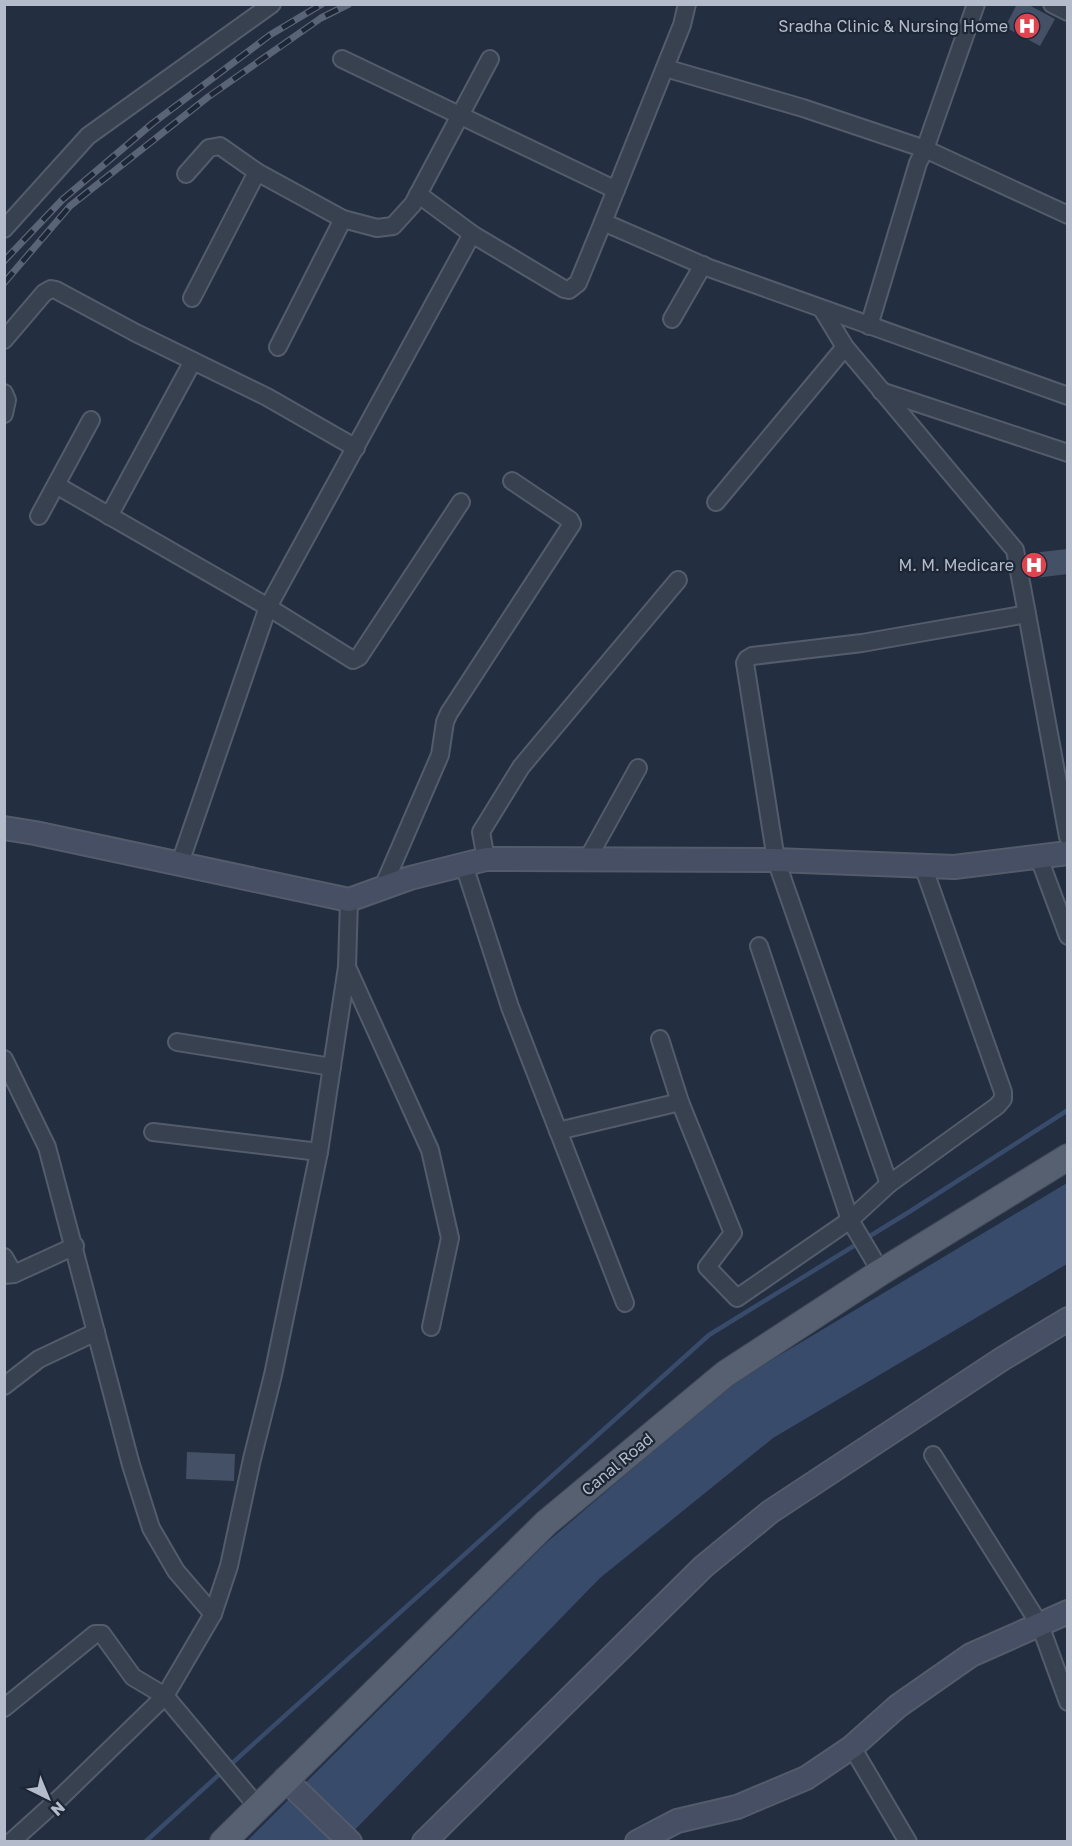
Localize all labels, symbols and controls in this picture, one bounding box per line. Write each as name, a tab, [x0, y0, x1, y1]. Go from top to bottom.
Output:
hospital icon: Sradha Clinic & Nursing Home	[1012, 11, 1042, 41]
place label: Sradha Clinic & Nursing Home	[778, 16, 1008, 36]
hospital icon: M. M. Medicare	[1019, 550, 1049, 580]
place label: M. M. Medicare	[899, 555, 1014, 575]
street label: Canal Road	[577, 1428, 657, 1500]
north arrow	[18, 1768, 78, 1828]
text: N	[47, 1798, 70, 1820]

